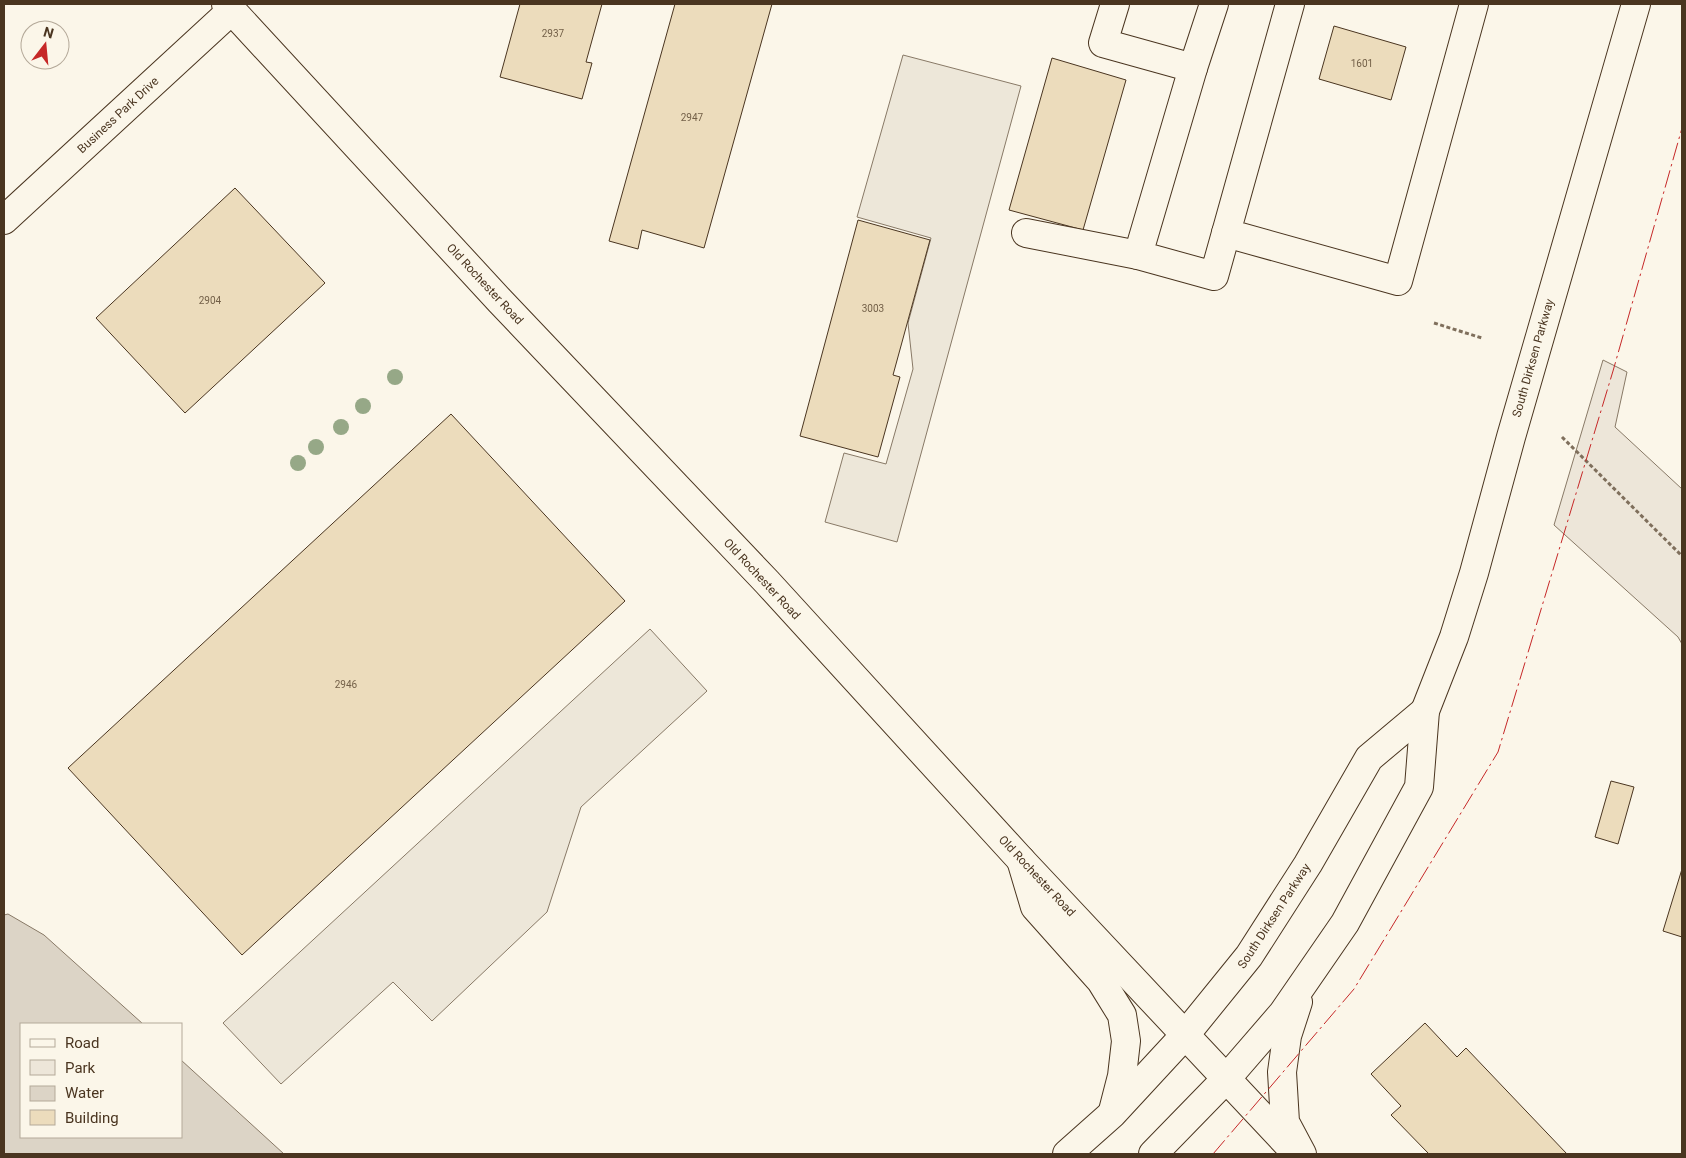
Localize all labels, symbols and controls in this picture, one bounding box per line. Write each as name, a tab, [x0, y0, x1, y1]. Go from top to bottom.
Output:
north arrow	[20, 20, 70, 70]
text: N	[42, 23, 56, 42]
house number: 2937	[542, 28, 565, 39]
house number: 1601	[1351, 58, 1373, 69]
street label: Business Park Drive	[75, 74, 161, 156]
house number: 2947	[681, 112, 704, 123]
street label: Old Rochester Road	[444, 241, 526, 327]
house number: 2904	[199, 295, 222, 306]
street label: South Dirksen Parkway	[1509, 297, 1557, 419]
house number: 3003	[862, 303, 884, 314]
street label: Old Rochester Road	[721, 536, 803, 622]
house number: 2946	[335, 679, 358, 690]
street label: Old Rochester Road	[996, 833, 1078, 919]
street label: South Dirksen Parkway	[1235, 861, 1313, 971]
legend	[20, 1023, 182, 1138]
text: Road	[65, 1034, 99, 1052]
text: Park	[65, 1059, 96, 1077]
text: Water	[65, 1084, 104, 1102]
text: Building	[65, 1109, 119, 1127]

